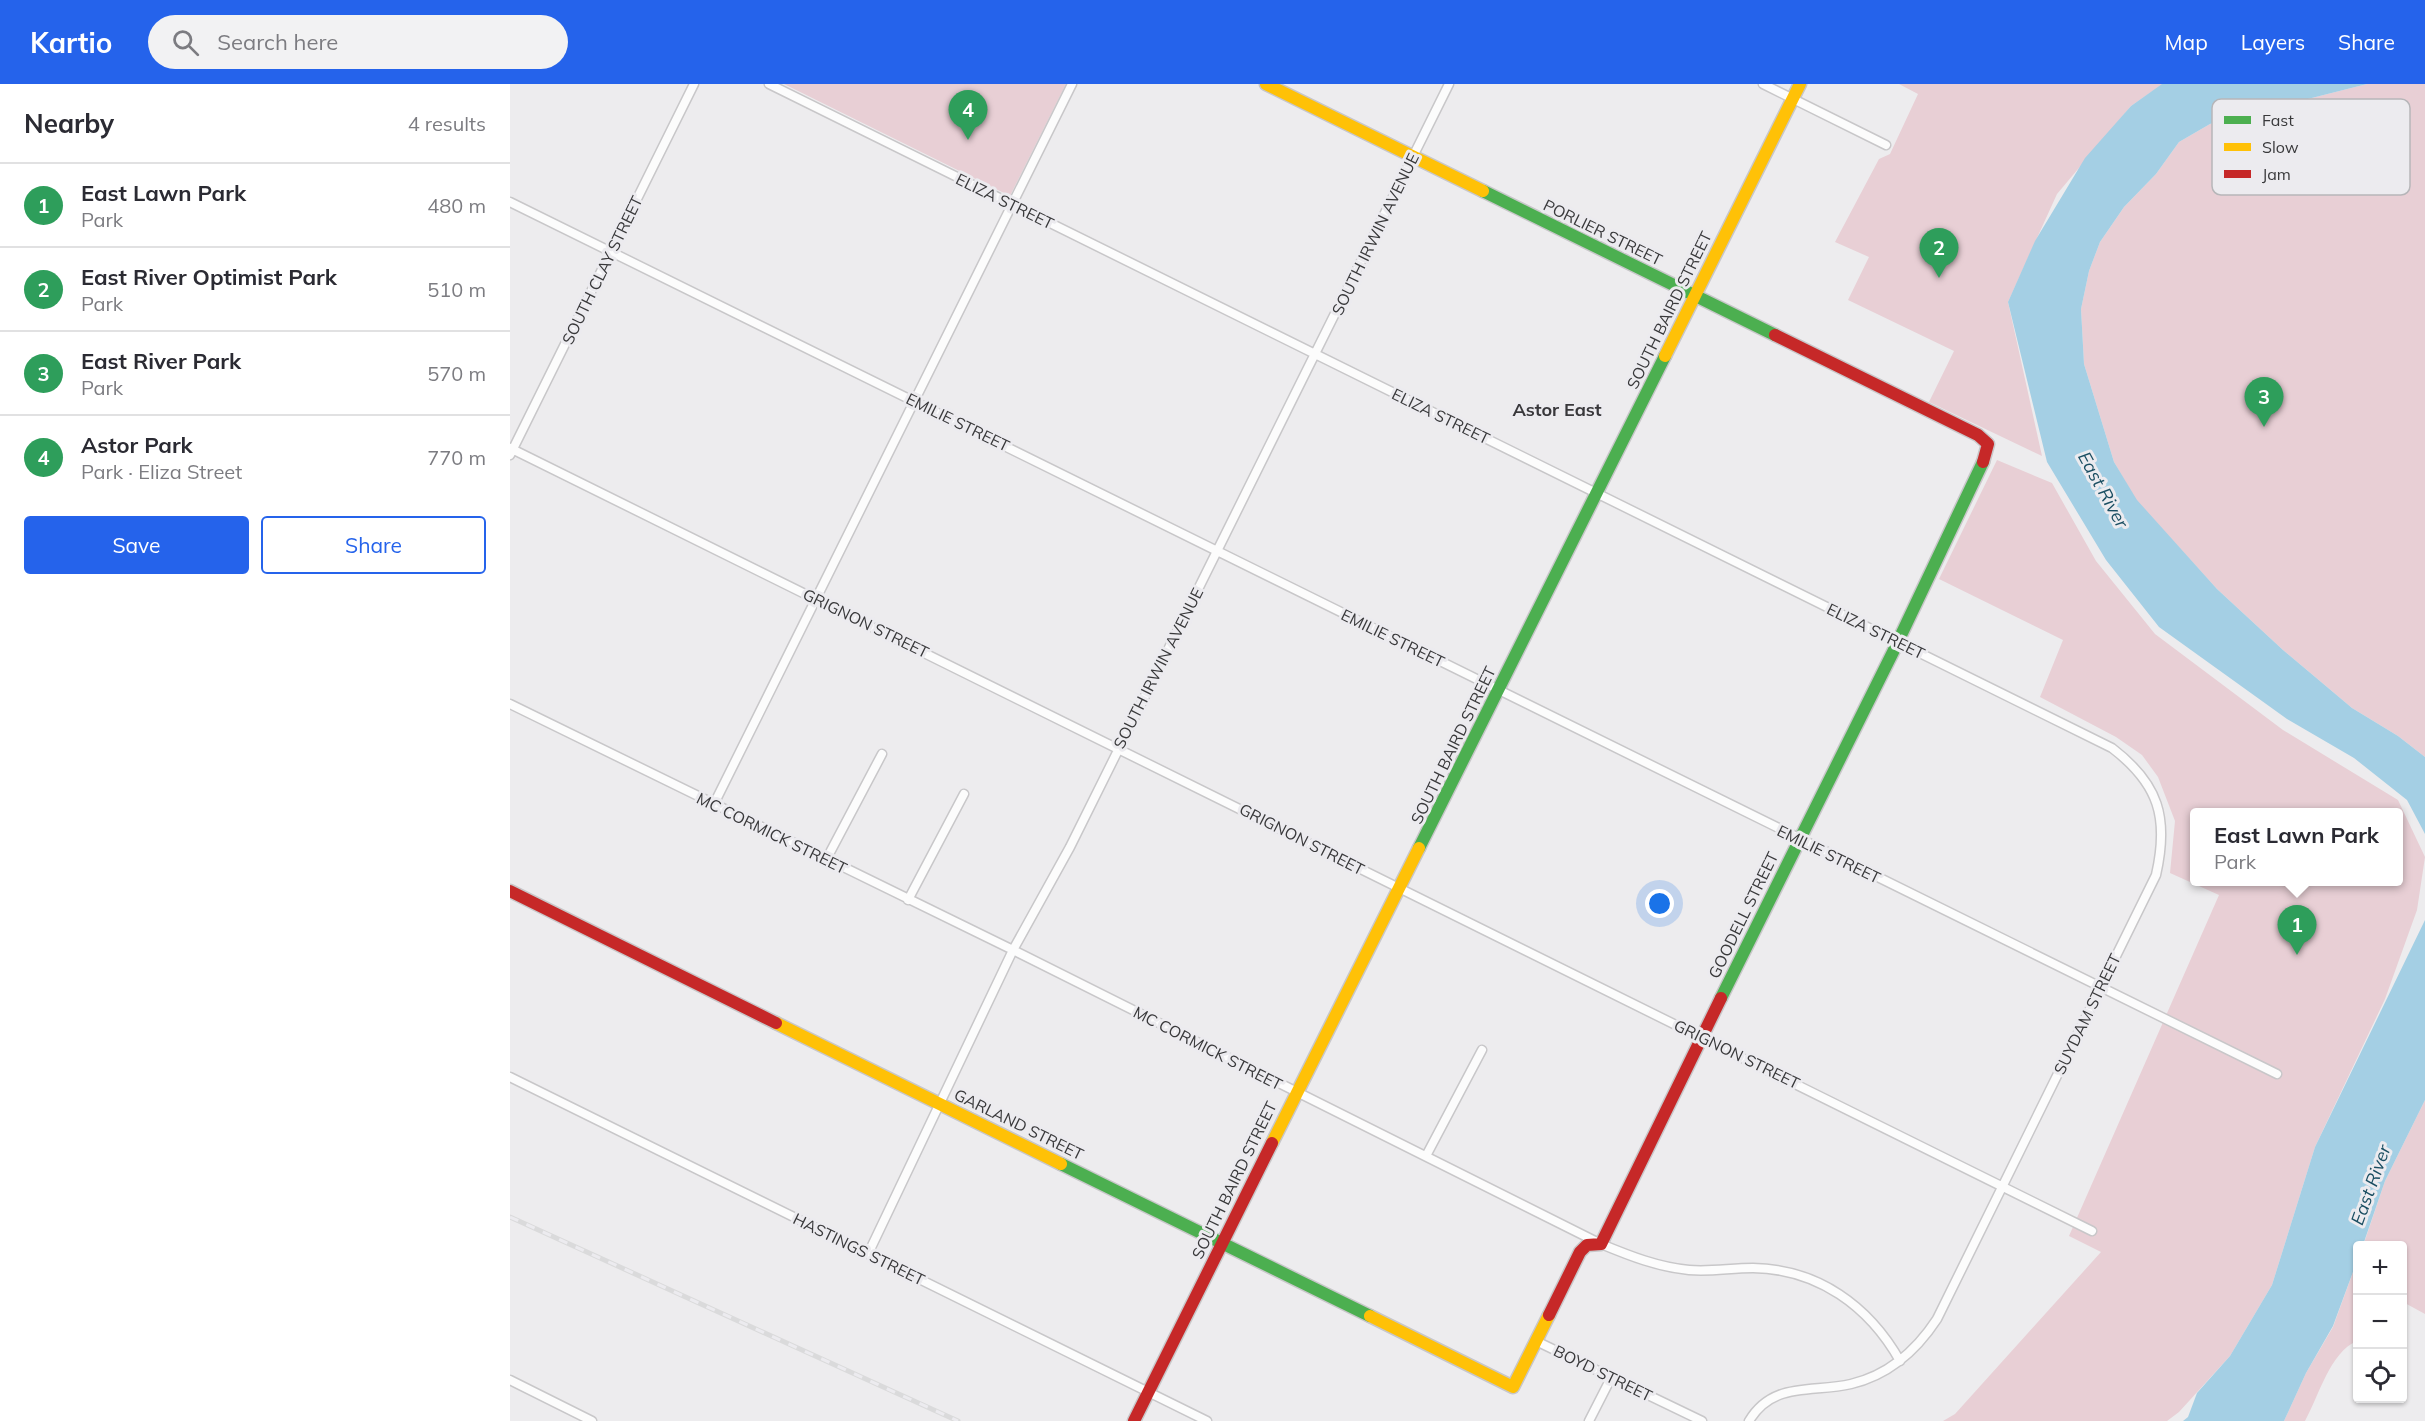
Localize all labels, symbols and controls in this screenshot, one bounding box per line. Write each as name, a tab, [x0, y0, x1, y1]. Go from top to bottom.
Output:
search box	[148, 15, 568, 69]
text: Kartio	[30, 25, 112, 60]
icon: search	[169, 26, 202, 59]
text: Search here	[217, 28, 338, 56]
text: Map	[2165, 29, 2208, 55]
text: Layers	[2241, 29, 2305, 55]
text: Share	[2338, 29, 2395, 55]
pin: 4	[948, 91, 988, 140]
legend	[2212, 99, 2410, 195]
text: Nearby	[24, 107, 114, 140]
text: Fast	[2262, 110, 2294, 130]
text: 4 results	[408, 111, 486, 136]
text: Slow	[2262, 137, 2299, 157]
street label: SOUTH IRWIN AVENUE	[1327, 150, 1423, 318]
text: Jam	[2262, 164, 2291, 184]
street label: ELIZA STREET	[953, 169, 1057, 233]
text: East Lawn Park	[81, 179, 246, 207]
street label: SOUTH CLAY STREET	[557, 192, 647, 348]
text: 1	[38, 193, 50, 218]
text: 480 m	[427, 193, 486, 218]
street label: PORLIER STREET	[1540, 195, 1666, 270]
text: Park	[81, 207, 123, 232]
street label: SOUTH BAIRD STREET	[1622, 228, 1716, 392]
pin: 2	[1920, 228, 1958, 278]
text: East River Optimist Park	[81, 263, 337, 291]
text: 2	[38, 277, 50, 302]
text: 510 m	[427, 277, 486, 302]
text: Park	[81, 291, 123, 316]
text: East River Park	[81, 347, 241, 375]
text: 3	[38, 361, 50, 386]
text: 570 m	[427, 361, 486, 386]
text: Park	[81, 375, 123, 400]
pin: 3	[2244, 378, 2284, 427]
street label: ELIZA STREET	[1389, 384, 1493, 448]
street label: EMILIE STREET	[903, 388, 1013, 456]
district label: Astor East	[1512, 398, 1602, 421]
text: Astor Park	[81, 431, 193, 459]
text: 4	[38, 445, 50, 470]
text: 770 m	[427, 445, 486, 470]
water label: East River	[2073, 448, 2134, 533]
text: Park · Eliza Street	[81, 459, 242, 484]
button: Save	[24, 516, 249, 574]
button: Share	[261, 516, 486, 574]
street label: GRIGNON STREET	[800, 584, 933, 662]
street label: SOUTH IRWIN AVENUE	[1109, 584, 1207, 752]
street label: ELIZA STREET	[1824, 599, 1928, 663]
street label: EMILIE STREET	[1338, 604, 1448, 672]
street label: SOUTH BAIRD STREET	[1406, 663, 1500, 827]
street label: MC CORMICK STREET	[694, 788, 851, 878]
street label: GRIGNON STREET	[1236, 799, 1368, 879]
popup	[2190, 808, 2403, 886]
street label: EMILIE STREET	[1774, 820, 1884, 888]
text: East Lawn Park	[2214, 821, 2379, 849]
street label: GOODELL STREET	[1704, 848, 1782, 981]
text: Park	[2214, 849, 2256, 874]
your location	[1645, 889, 1674, 918]
pin: 1	[2278, 906, 2316, 955]
street label: SUYDAM STREET	[2049, 950, 2125, 1078]
street label: MC CORMICK STREET	[1130, 1002, 1286, 1094]
street label: GRIGNON STREET	[1671, 1015, 1804, 1093]
street label: GARLAND STREET	[951, 1084, 1087, 1164]
street label: SOUTH BAIRD STREET	[1187, 1098, 1281, 1262]
water label: East River	[2345, 1140, 2396, 1228]
street label: HASTINGS STREET	[790, 1208, 928, 1290]
map controls	[2353, 1241, 2407, 1403]
button: +	[2353, 1241, 2407, 1295]
button: −	[2353, 1295, 2407, 1349]
street label: BOYD STREET	[1550, 1340, 1656, 1406]
button: locate	[2353, 1349, 2407, 1403]

